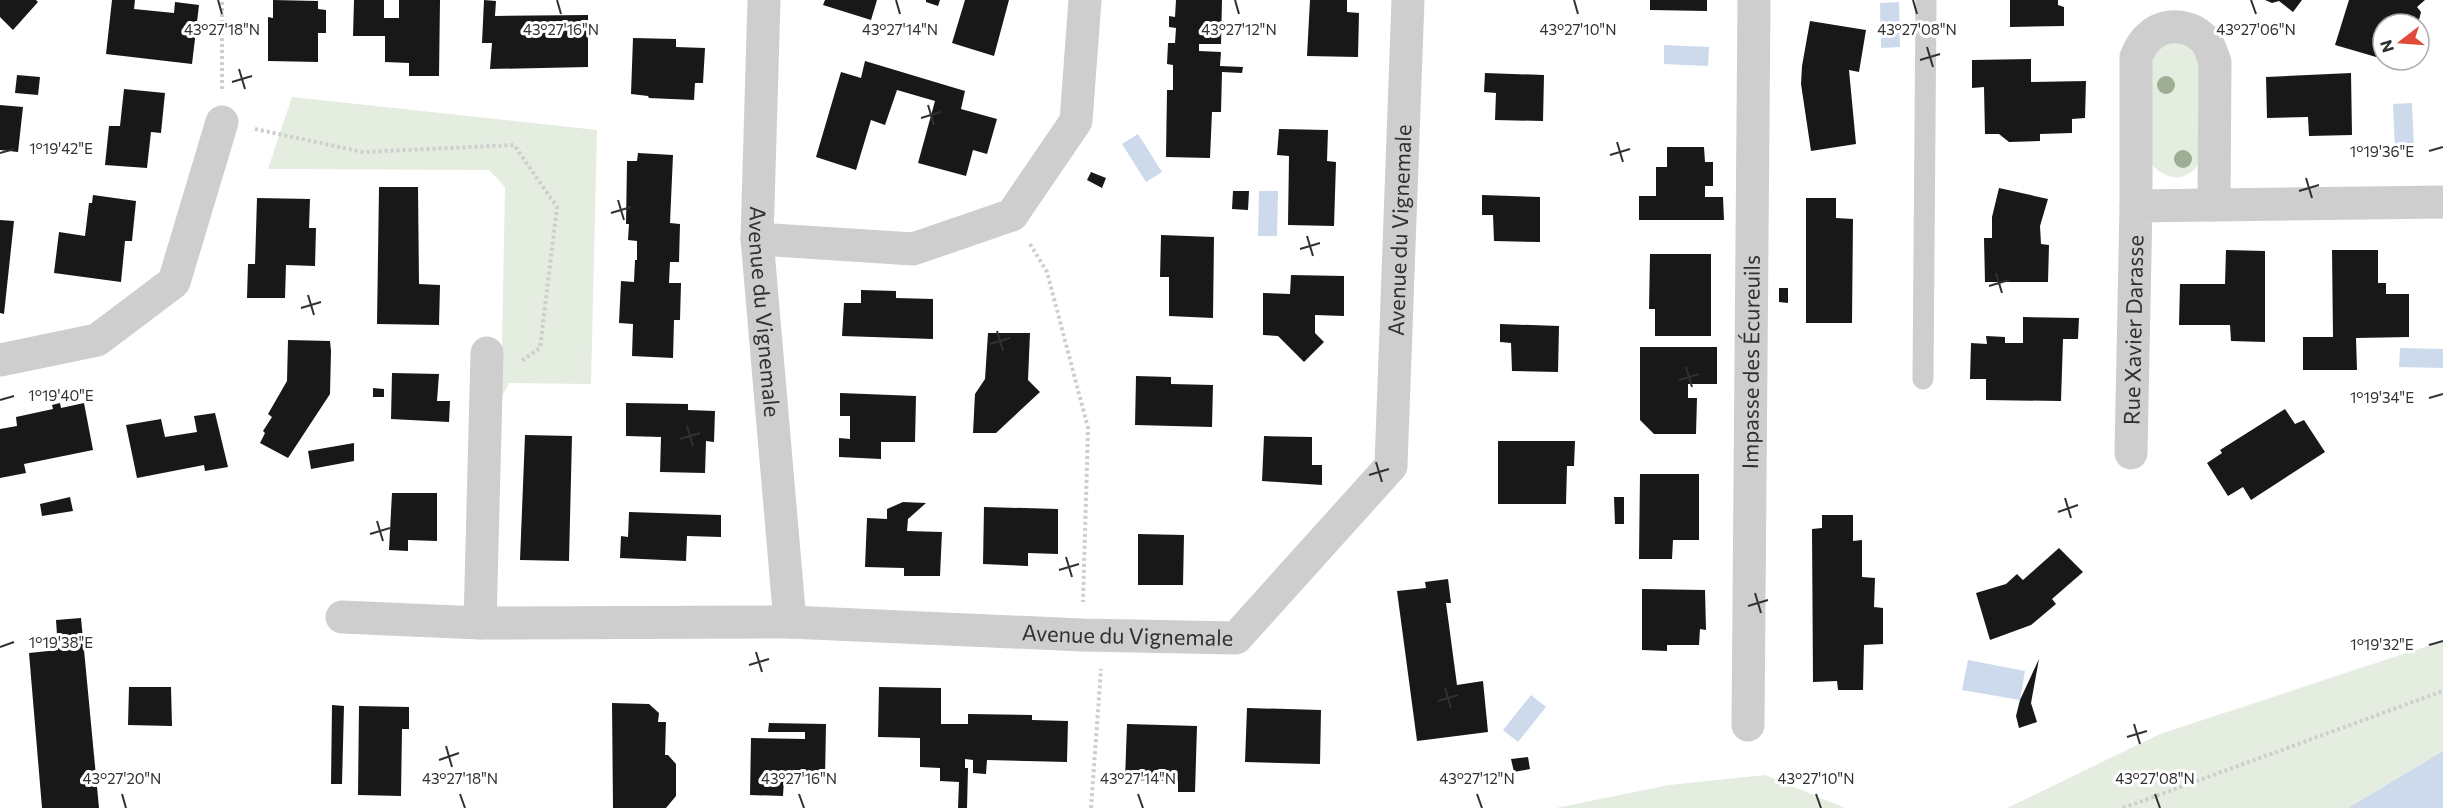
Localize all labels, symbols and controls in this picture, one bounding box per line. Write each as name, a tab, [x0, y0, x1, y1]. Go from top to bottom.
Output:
north arrow	[2371, 12, 2431, 72]
text: 43°27'18"N	[184, 20, 260, 38]
text: 43°27'16"N	[523, 20, 599, 38]
text: 43°27'14"N	[862, 20, 938, 38]
text: 43°27'12"N	[1201, 20, 1277, 38]
text: 43°27'10"N	[1540, 20, 1616, 38]
text: 43°27'08"N	[1877, 20, 1957, 38]
text: 43°27'06"N	[2216, 20, 2296, 38]
text: N	[2375, 38, 2397, 55]
street label: Avenue du Vignemale	[1382, 124, 1416, 336]
text: 1°19'42"E	[29, 139, 93, 157]
text: 1°19'36"E	[2350, 142, 2414, 160]
street label: Avenue du Vignemale	[744, 206, 786, 418]
street label: Rue Xavier Darasse	[2118, 235, 2148, 425]
street label: Impasse des Écureuils	[1736, 255, 1765, 469]
text: 1°19'40"E	[28, 386, 94, 404]
text: 1°19'34"E	[2350, 388, 2414, 406]
street label: Avenue du Vignemale	[1021, 618, 1234, 651]
text: 1°19'38"E	[29, 633, 93, 651]
text: 1°19'32"E	[2350, 635, 2414, 653]
text: 43°27'20"N	[83, 769, 161, 787]
text: 43°27'18"N	[422, 769, 498, 787]
text: 43°27'16"N	[761, 769, 837, 787]
text: 43°27'14"N	[1100, 769, 1176, 787]
text: 43°27'12"N	[1439, 769, 1515, 787]
text: 43°27'10"N	[1778, 769, 1854, 787]
text: 43°27'08"N	[2115, 769, 2195, 787]

